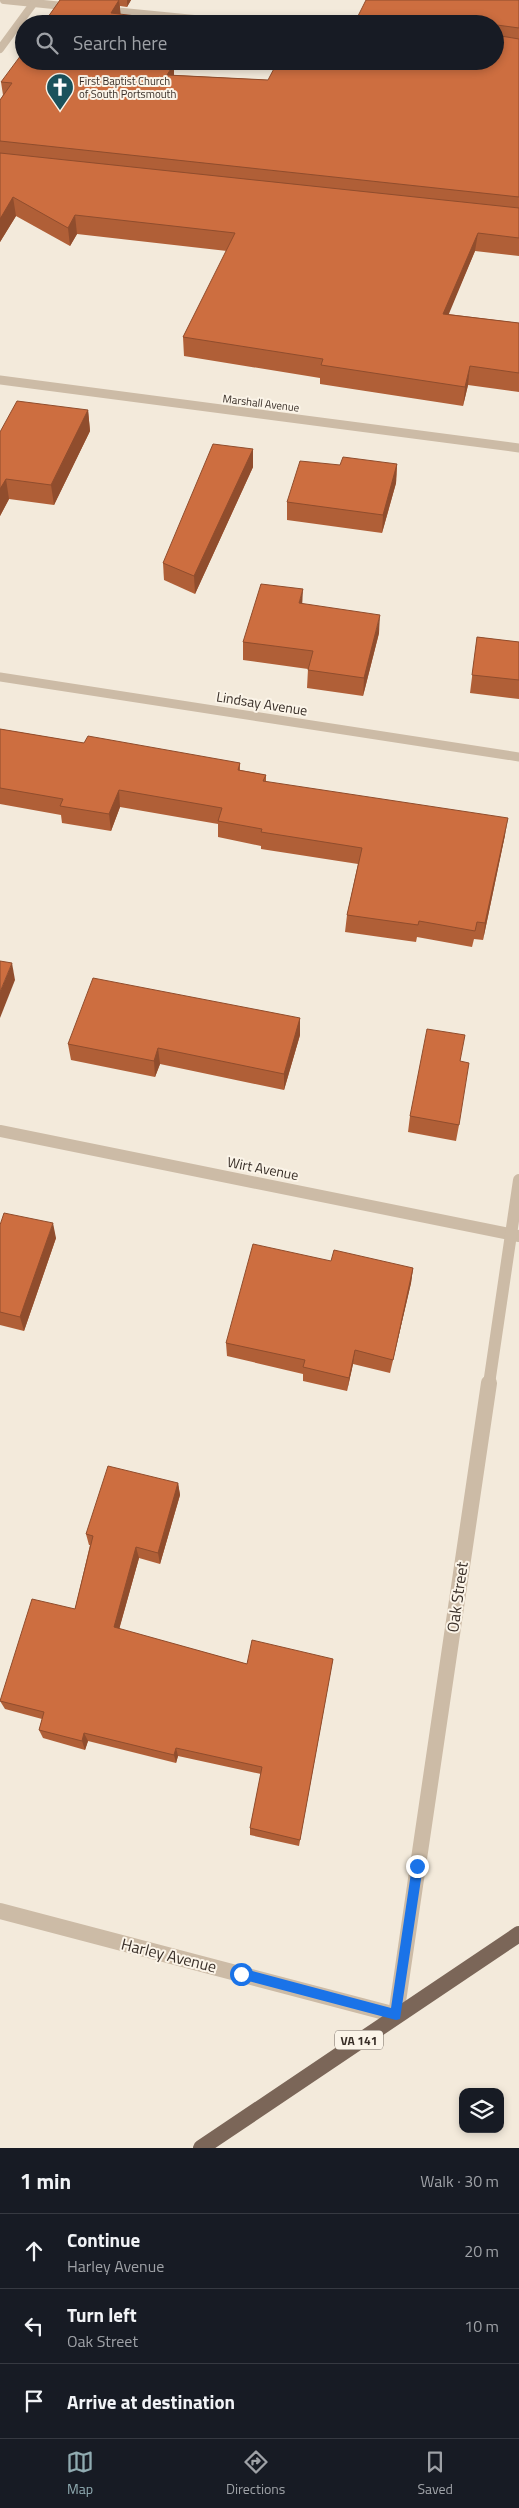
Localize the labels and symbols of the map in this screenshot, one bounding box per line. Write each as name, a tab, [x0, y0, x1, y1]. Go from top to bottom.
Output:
church icon: First Baptist Church of South Portsmouth	[45, 72, 75, 111]
place label: First Baptist Church of South Portsmouth	[79, 73, 176, 102]
street label: Marshall Avenue	[222, 390, 301, 416]
street label: Lindsay Avenue	[215, 685, 309, 721]
street label: Wirt Avenue	[226, 1151, 300, 1185]
street label: Oak Street	[440, 1560, 474, 1634]
route end	[406, 1855, 429, 1878]
street label: Harley Avenue	[119, 1932, 219, 1978]
route start	[230, 1963, 253, 1986]
road number: VA 141	[335, 2030, 383, 2050]

